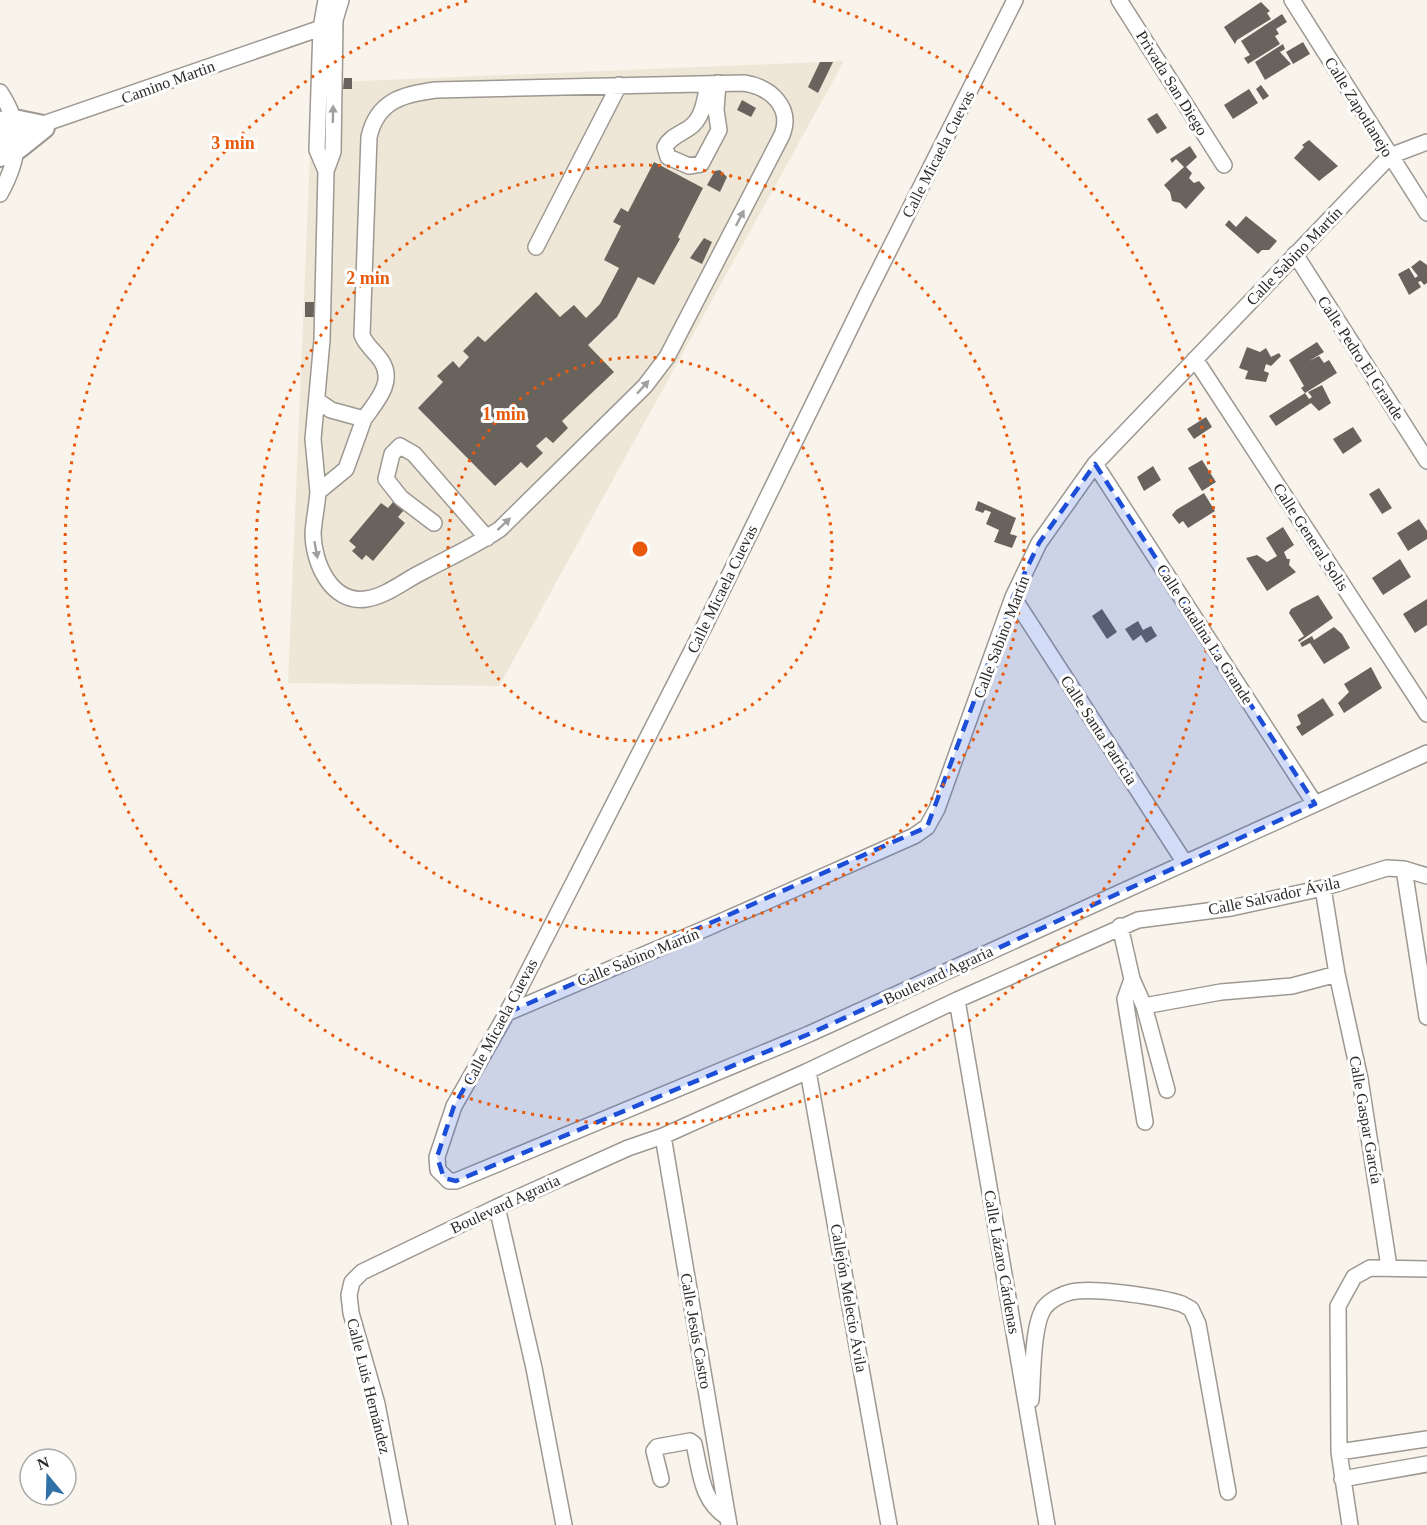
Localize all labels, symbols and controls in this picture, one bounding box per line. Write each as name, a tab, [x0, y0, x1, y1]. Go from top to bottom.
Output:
street label: Privada San Diego	[1132, 28, 1211, 139]
street label: Calle Zapotlanejo	[1321, 54, 1396, 160]
street label: Camino Martin	[119, 57, 217, 107]
street label: Calle Micaela Cuevas	[899, 88, 977, 220]
one-way arrow	[329, 104, 338, 123]
text: 3 min	[211, 133, 255, 153]
street label: Calle Sabino Martín	[1243, 203, 1345, 309]
one-way arrow	[735, 209, 745, 226]
text: 2 min	[346, 268, 390, 288]
street label: Calle Pedro El Grande	[1315, 293, 1407, 423]
one-way arrow	[636, 379, 650, 394]
text: 1 min	[482, 404, 526, 424]
street label: Calle General Solis	[1270, 480, 1352, 594]
one-way arrow	[497, 517, 511, 531]
street label: Calle Micaela Cuevas	[684, 522, 760, 656]
centre of rings	[630, 539, 650, 559]
one-way arrow	[312, 541, 321, 560]
street label: Calle Catalina La Grande	[1153, 561, 1257, 707]
street label: Calle Sabino Martín	[970, 573, 1032, 701]
street label: Calle Santa Patricia	[1058, 672, 1140, 788]
street label: Calle Salvador Ávila	[1206, 873, 1341, 918]
street label: Calle Sabino Martín	[575, 925, 701, 989]
street label: Boulevard Agraria	[881, 942, 996, 1009]
street label: Calle Micaela Cuevas	[460, 956, 540, 1088]
street label: Calle Gaspar García	[1345, 1055, 1386, 1186]
street label: Boulevard Agraria	[448, 1171, 563, 1238]
street label: Calle Lázaro Cárdenas	[981, 1189, 1023, 1335]
street label: Callejón Melecio Ávila	[827, 1222, 871, 1374]
street label: Calle Jesús Castro	[677, 1272, 715, 1390]
street label: Calle Luis Hernández	[344, 1316, 394, 1456]
north arrow	[18, 1447, 78, 1507]
text: N	[35, 1453, 52, 1473]

